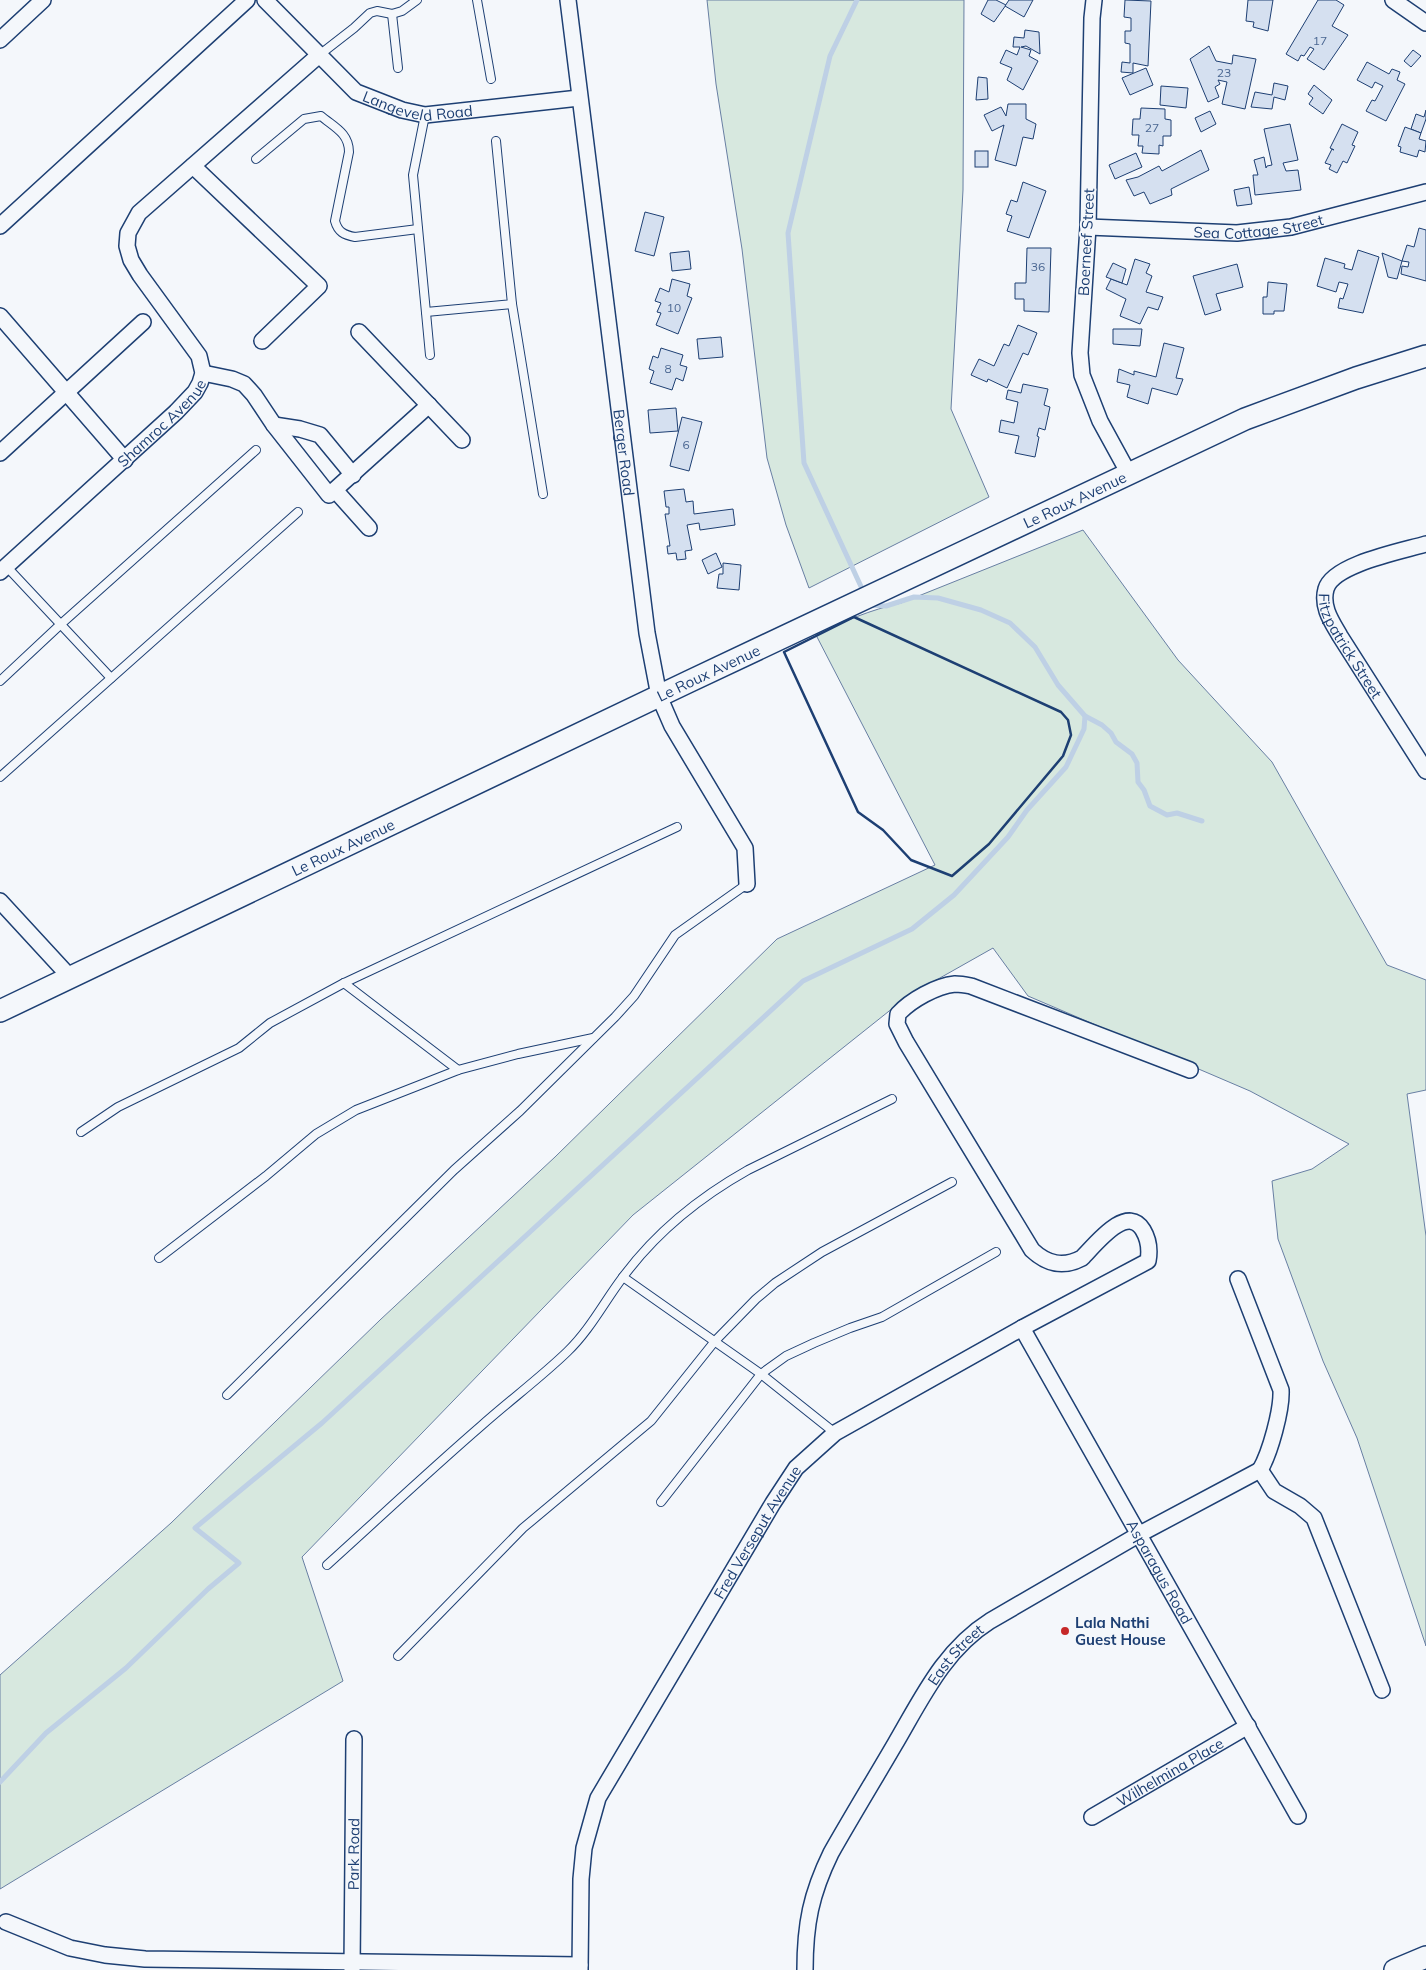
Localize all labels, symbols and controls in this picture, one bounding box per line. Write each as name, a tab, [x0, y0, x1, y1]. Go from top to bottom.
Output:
house number: 17	[1313, 33, 1327, 48]
house number: 23	[1217, 65, 1231, 80]
street label: Langeveld Road	[360, 86, 474, 125]
house number: 27	[1145, 120, 1159, 135]
street label: Boerneef Street	[1074, 188, 1098, 296]
street label: Sea Cottage Street	[1193, 210, 1325, 243]
house number: 36	[1031, 259, 1045, 274]
house number: 10	[667, 300, 681, 315]
house number: 8	[664, 361, 672, 376]
street label: Shamroc Avenue	[113, 376, 210, 471]
street label: Berger Road	[610, 408, 639, 497]
house number: 6	[682, 437, 690, 452]
street label: Le Roux Avenue	[1020, 467, 1129, 532]
street label: Fitzpatrick Street	[1315, 593, 1387, 702]
street label: Le Roux Avenue	[654, 640, 763, 705]
street label: Le Roux Avenue	[288, 814, 397, 880]
street label: Fred Verseput Avenue	[709, 1462, 805, 1602]
street label: Asparagus Road	[1123, 1516, 1197, 1627]
place label: Lala Nathi Guest House	[1075, 1613, 1166, 1649]
street label: East Street	[923, 1619, 987, 1688]
marker: Lala Nathi Guest House	[1059, 1625, 1071, 1637]
street label: Wilhelmina Place	[1113, 1733, 1227, 1810]
street label: Park Road	[343, 1818, 363, 1890]

